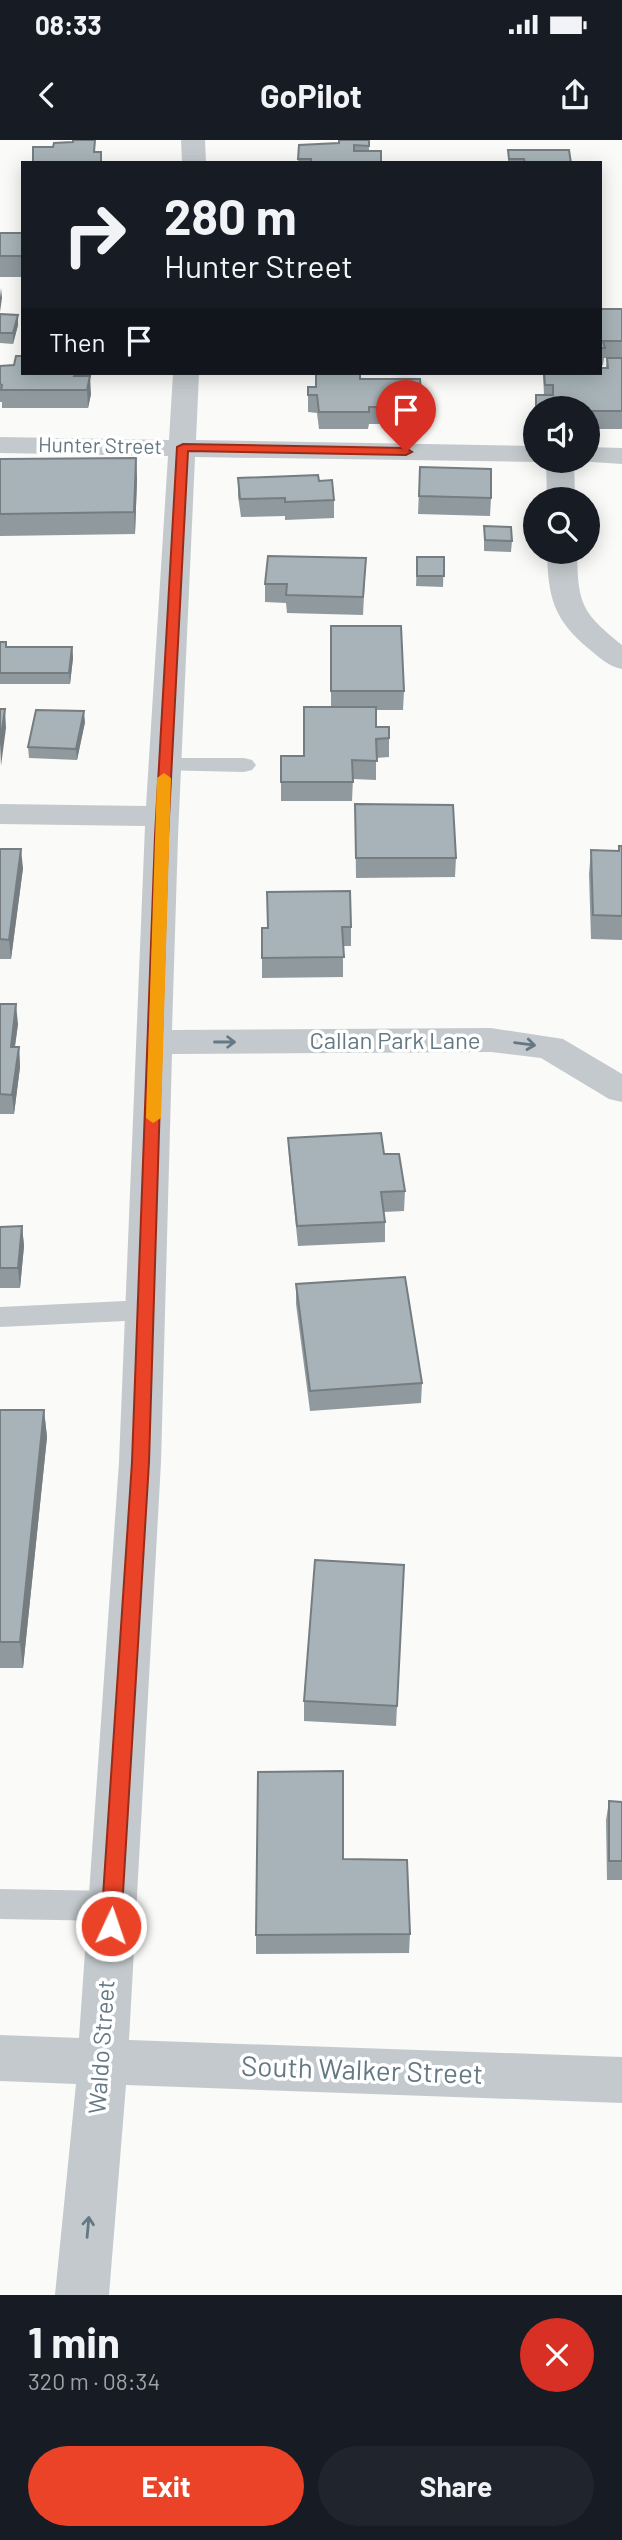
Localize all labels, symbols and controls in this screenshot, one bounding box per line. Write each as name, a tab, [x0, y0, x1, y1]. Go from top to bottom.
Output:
text: 08:33	[35, 9, 101, 40]
icon: back	[28, 76, 66, 114]
text: GoPilot	[260, 76, 362, 114]
icon: share	[556, 76, 594, 114]
text: 280 m	[164, 186, 297, 245]
icon: right	[49, 189, 140, 280]
text: Hunter Street	[164, 246, 353, 284]
icon: arrive	[120, 322, 158, 360]
text: Then	[49, 326, 106, 357]
pin	[376, 380, 436, 452]
icon: arrive	[387, 391, 425, 429]
map controls	[523, 396, 600, 564]
button: sound	[523, 396, 600, 473]
street label: Hunter Street	[38, 431, 162, 458]
button: search	[523, 487, 600, 564]
street label: Callan Park Lane	[309, 1025, 481, 1054]
one-way arrow	[213, 1035, 236, 1049]
one-way arrow	[514, 1038, 536, 1051]
position arrow	[74, 1889, 148, 1963]
street label: Waldo Street	[81, 1979, 120, 2115]
street label: South Walker Street	[240, 2048, 484, 2090]
one-way arrow	[82, 2216, 95, 2239]
text: 1 min	[28, 2316, 120, 2366]
button: close	[520, 2318, 594, 2392]
text: 320 m · 08:34	[28, 2367, 160, 2395]
button: Exit	[28, 2446, 304, 2526]
button: Share	[318, 2446, 594, 2526]

